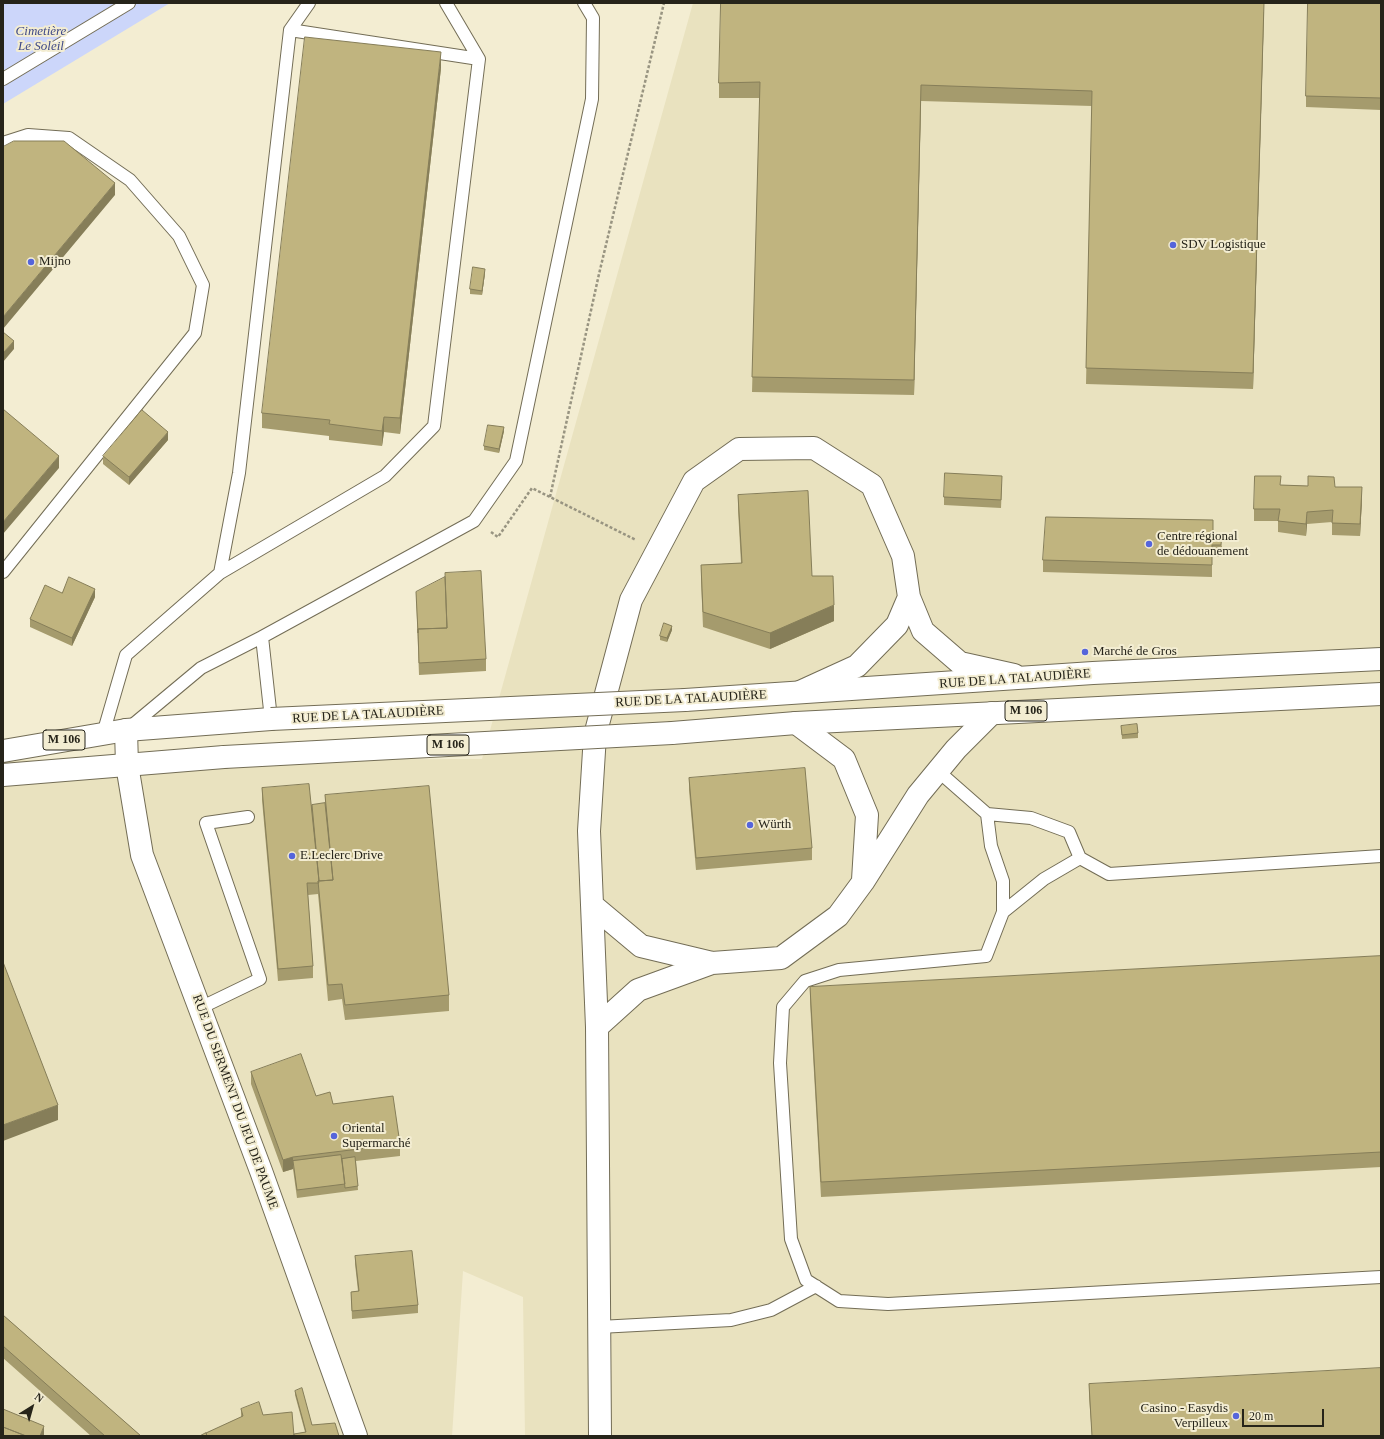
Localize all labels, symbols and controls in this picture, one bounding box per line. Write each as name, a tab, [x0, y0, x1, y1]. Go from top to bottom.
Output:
park label: Cimetière Le Soleil	[16, 24, 66, 55]
place label: SDV Logistique	[1181, 237, 1266, 253]
marker: SDV Logistique	[1168, 240, 1178, 250]
place label: Mijno	[39, 254, 71, 270]
marker: Mijno	[26, 257, 36, 267]
place label: Centre régional de dédouanement	[1157, 529, 1248, 560]
marker: Centre régional de dédouanement	[1144, 539, 1154, 549]
place label: Marché de Gros	[1093, 644, 1177, 660]
marker: Marché de Gros	[1080, 647, 1090, 657]
street label: RUE DE LA TALAUDIÈRE	[939, 666, 1091, 692]
street label: RUE DE LA TALAUDIÈRE	[615, 687, 767, 711]
road number: M 106	[1005, 701, 1047, 721]
street label: RUE DE LA TALAUDIÈRE	[292, 703, 444, 727]
road number: M 106	[43, 730, 85, 750]
road number: M 106	[427, 735, 469, 755]
place label: Würth	[758, 817, 791, 833]
marker: Würth	[745, 820, 755, 830]
place label: E.Leclerc Drive	[300, 848, 383, 864]
marker: E.Leclerc Drive	[287, 851, 297, 861]
street label: RUE DU SERMENT DU JEU DE PAUME	[189, 992, 281, 1212]
place label: Oriental Supermarché	[342, 1121, 411, 1152]
marker: Oriental Supermarché	[329, 1131, 339, 1141]
north arrow	[12, 1387, 52, 1427]
text: N	[32, 1390, 46, 1405]
place label: Casino - Easydis Verpilleux	[1141, 1401, 1228, 1432]
scale bar	[1244, 1401, 1326, 1427]
text: 20 m	[1249, 1409, 1273, 1423]
marker: Casino - Easydis Verpilleux	[1231, 1411, 1241, 1421]

